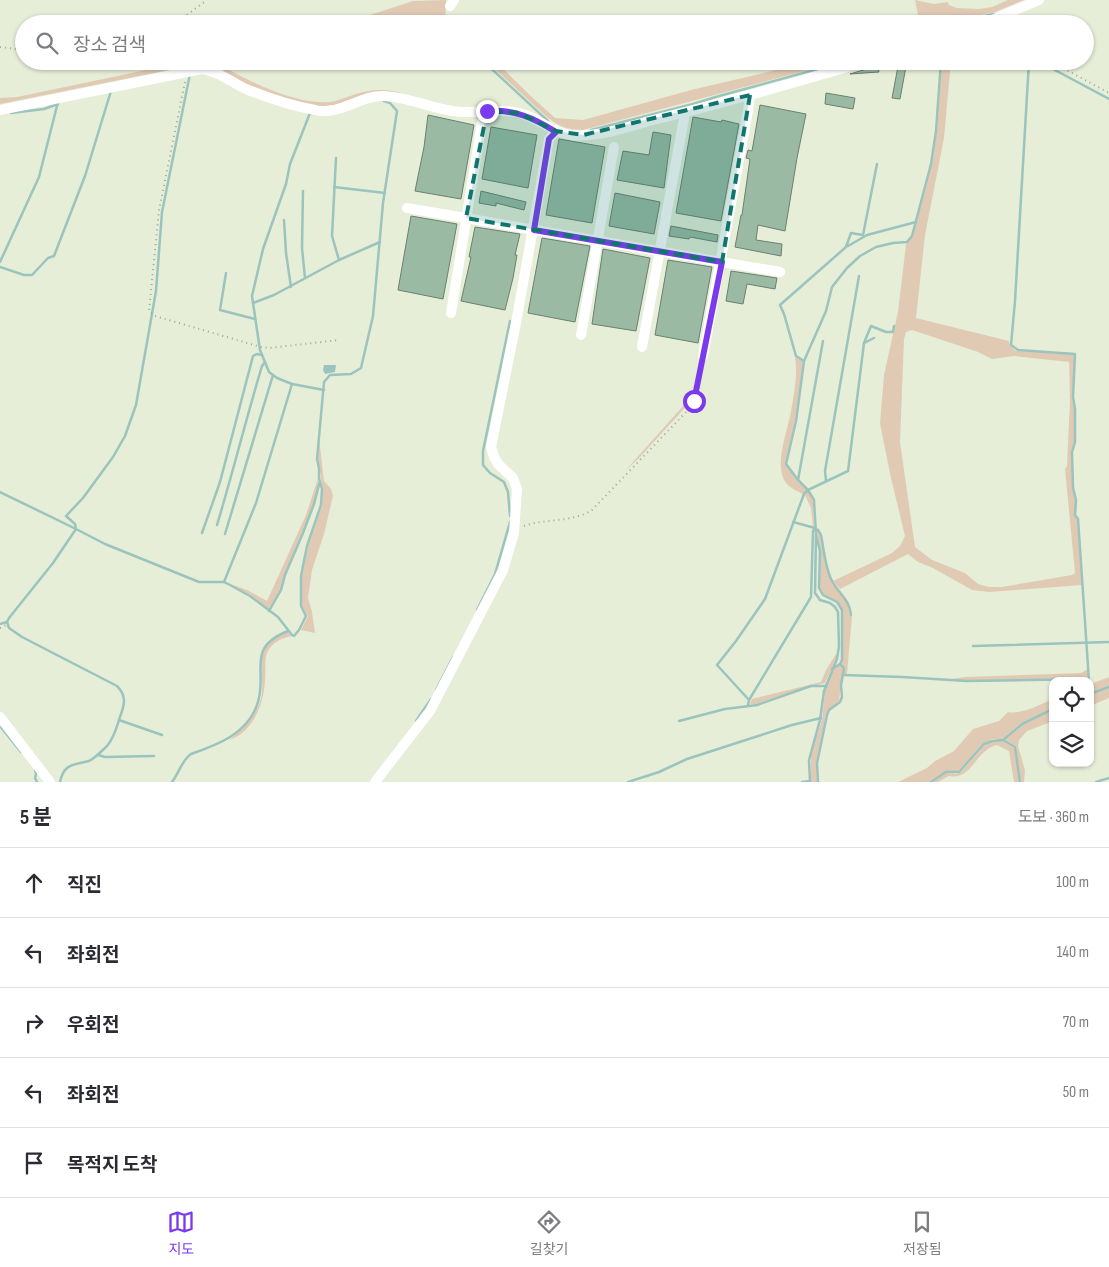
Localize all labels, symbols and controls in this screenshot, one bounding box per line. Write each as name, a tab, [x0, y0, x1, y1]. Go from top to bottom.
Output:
search box	[15, 15, 1094, 70]
icon: search	[33, 29, 61, 57]
text: 장소 검색	[73, 34, 146, 57]
route end	[476, 100, 499, 123]
route start	[683, 390, 706, 413]
map controls	[1049, 677, 1094, 767]
button: locate	[1049, 677, 1094, 722]
button: layers	[1049, 722, 1094, 767]
text: 5 분	[20, 805, 52, 830]
text: 도보 · 360 m	[1018, 808, 1089, 827]
icon: ahead	[20, 869, 48, 897]
text: 100 m	[1056, 873, 1089, 892]
text: 직진	[67, 874, 102, 897]
icon: left	[20, 939, 48, 967]
text: 140 m	[1057, 943, 1089, 962]
text: 좌회전	[67, 944, 119, 967]
icon: right	[20, 1009, 48, 1037]
text: 70 m	[1063, 1013, 1089, 1032]
text: 우회전	[67, 1014, 119, 1037]
icon: left	[20, 1079, 48, 1107]
text: 50 m	[1063, 1083, 1089, 1102]
text: 좌회전	[67, 1084, 119, 1107]
icon: arrive	[20, 1149, 48, 1177]
text: 목적지 도착	[67, 1154, 157, 1177]
tab: 지도	[167, 1208, 195, 1258]
tab: 길찾기	[530, 1208, 568, 1258]
tab: 저장됨	[903, 1208, 942, 1258]

